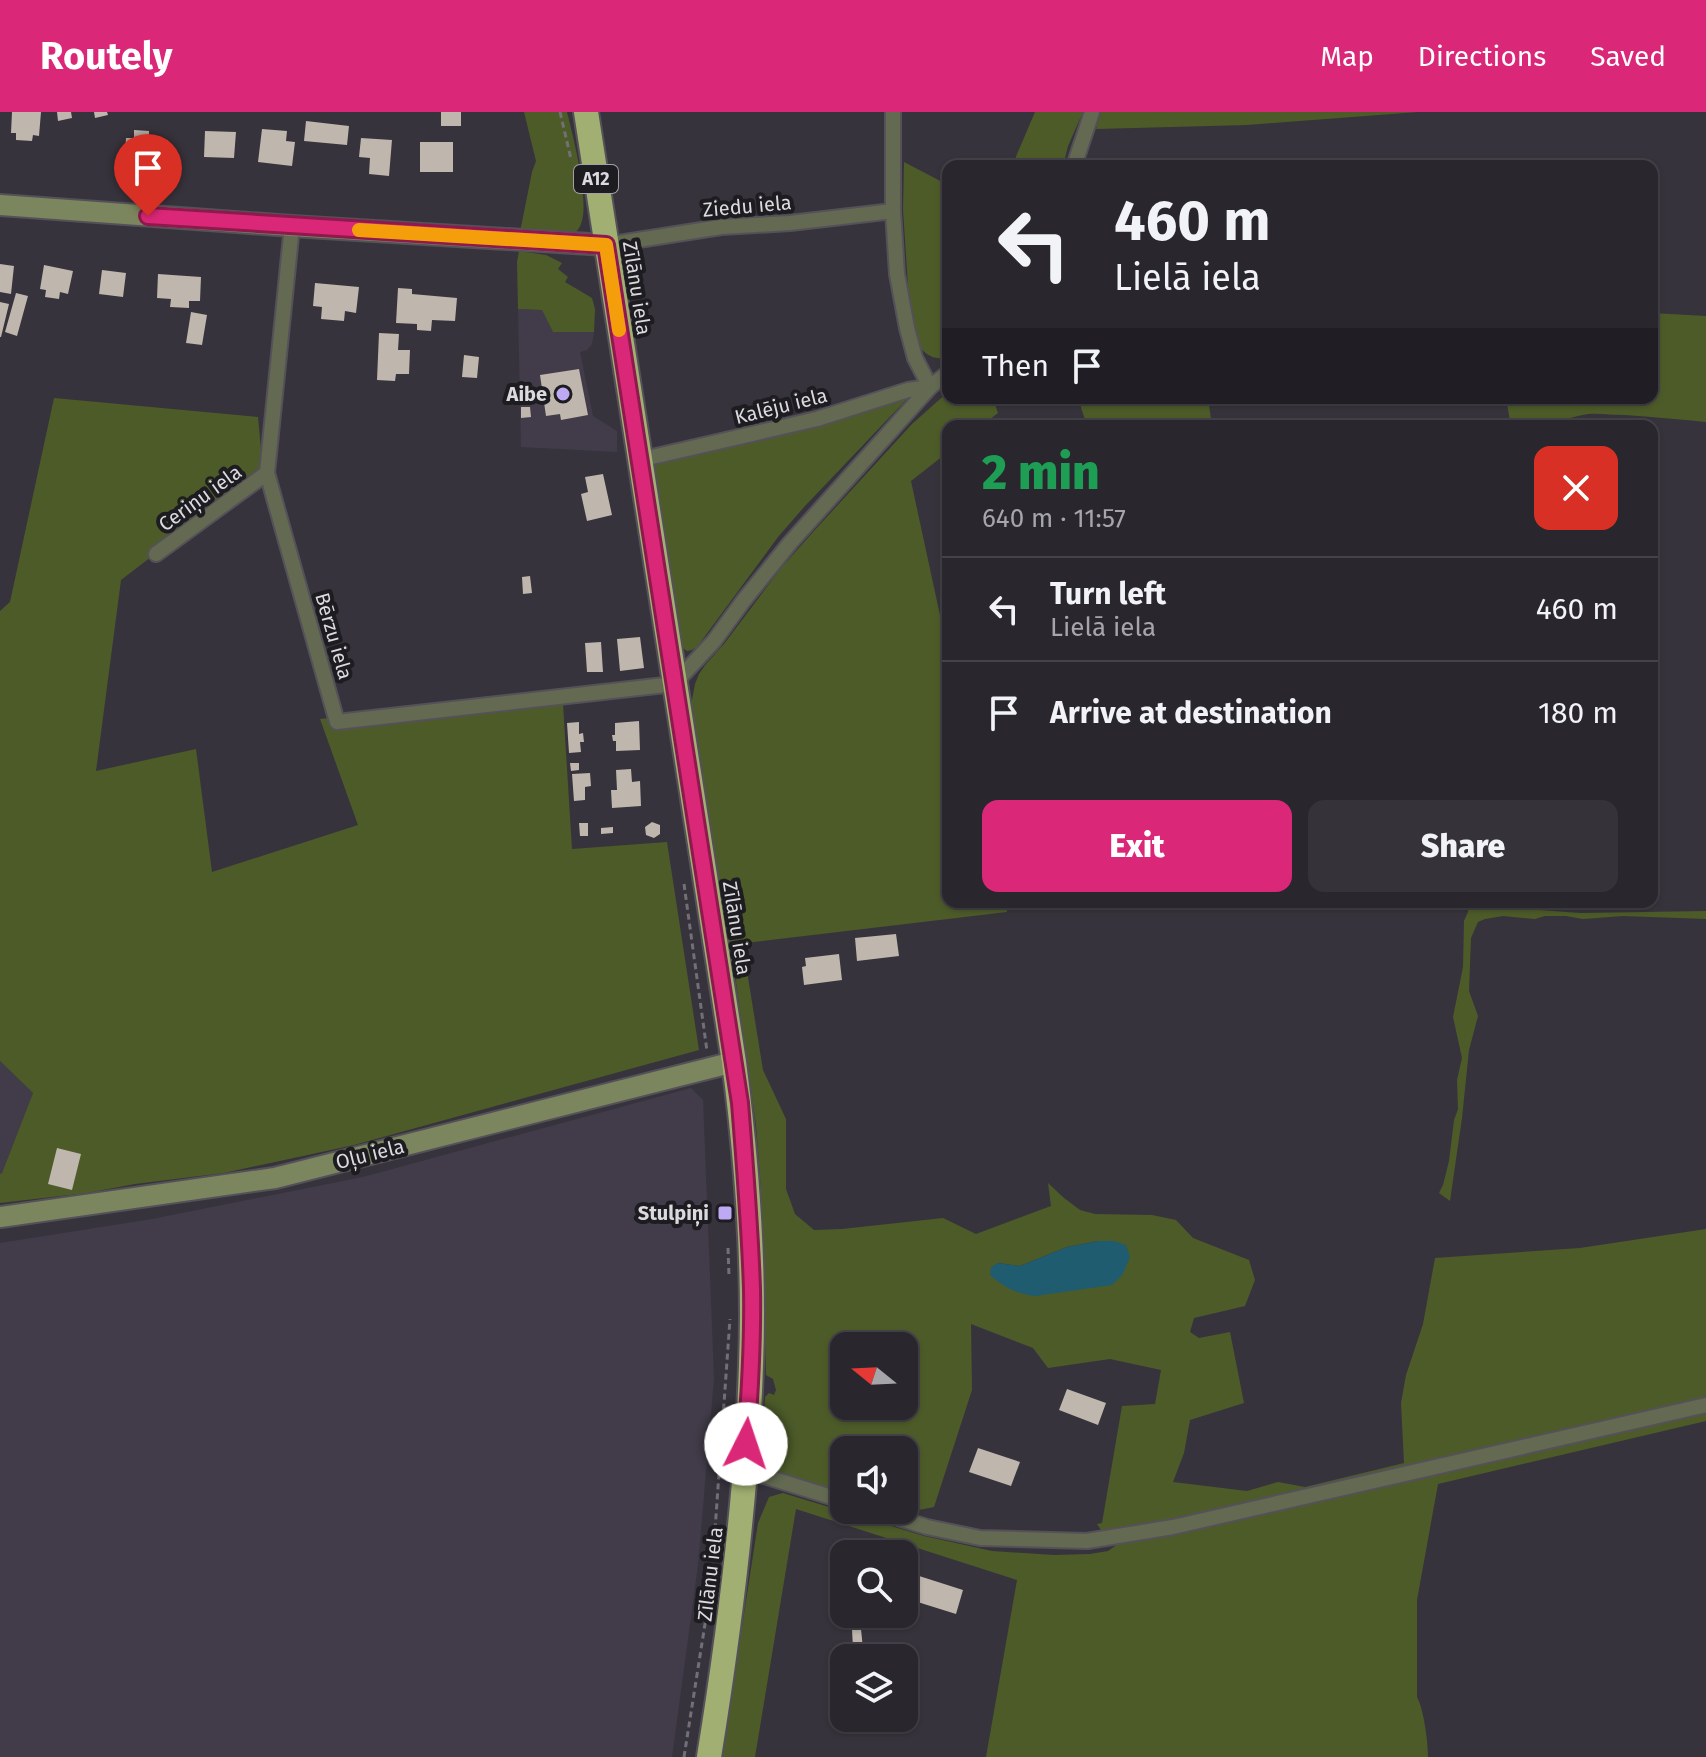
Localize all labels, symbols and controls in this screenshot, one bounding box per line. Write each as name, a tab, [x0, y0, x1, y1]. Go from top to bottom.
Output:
text: Routely	[40, 33, 172, 79]
text: Map	[1320, 40, 1374, 73]
text: Directions	[1418, 40, 1546, 73]
text: Saved	[1590, 40, 1666, 73]
pin	[114, 134, 182, 216]
icon: arrive	[126, 146, 170, 190]
road number: A12	[574, 165, 618, 193]
text: 460 m	[1114, 188, 1271, 255]
street label: Ziedu iela	[702, 190, 792, 222]
icon: left	[982, 192, 1086, 296]
street label: Zīlānu iela	[618, 239, 656, 337]
text: Lielā iela	[1114, 256, 1261, 300]
icon: arrive	[1065, 344, 1109, 388]
text: Then	[982, 348, 1049, 384]
place label: Aibe	[506, 382, 547, 406]
street label: Kalēju iela	[732, 383, 830, 429]
marker: Aibe	[554, 385, 572, 403]
text: 2 min	[982, 444, 1100, 502]
button: close	[1534, 446, 1618, 530]
street label: Ceriņu iela	[154, 460, 247, 537]
text: 640 m · 11:57	[982, 503, 1126, 534]
text: Turn left	[1050, 576, 1166, 612]
icon: left	[982, 587, 1026, 631]
street label: Bērzu iela	[310, 590, 358, 682]
text: 460 m	[1536, 591, 1618, 627]
text: Lielā iela	[1050, 612, 1156, 643]
icon: arrive	[982, 691, 1026, 735]
text: Arrive at destination	[1050, 695, 1332, 731]
text: 180 m	[1538, 695, 1618, 731]
button: Exit	[982, 800, 1292, 892]
button: Share	[1308, 800, 1618, 892]
street label: Zīlānu iela	[718, 879, 756, 977]
street label: Oļu iela	[333, 1134, 407, 1175]
place label: Stulpiņi	[638, 1201, 709, 1227]
marker: Stulpiņi	[716, 1204, 734, 1222]
north arrow	[830, 1332, 918, 1420]
map controls	[830, 1332, 918, 1732]
position arrow	[704, 1402, 788, 1486]
button: sound	[830, 1436, 918, 1524]
street label: Zīlānu iela	[692, 1525, 728, 1623]
button: search	[830, 1540, 918, 1628]
button: layers	[830, 1644, 918, 1732]

